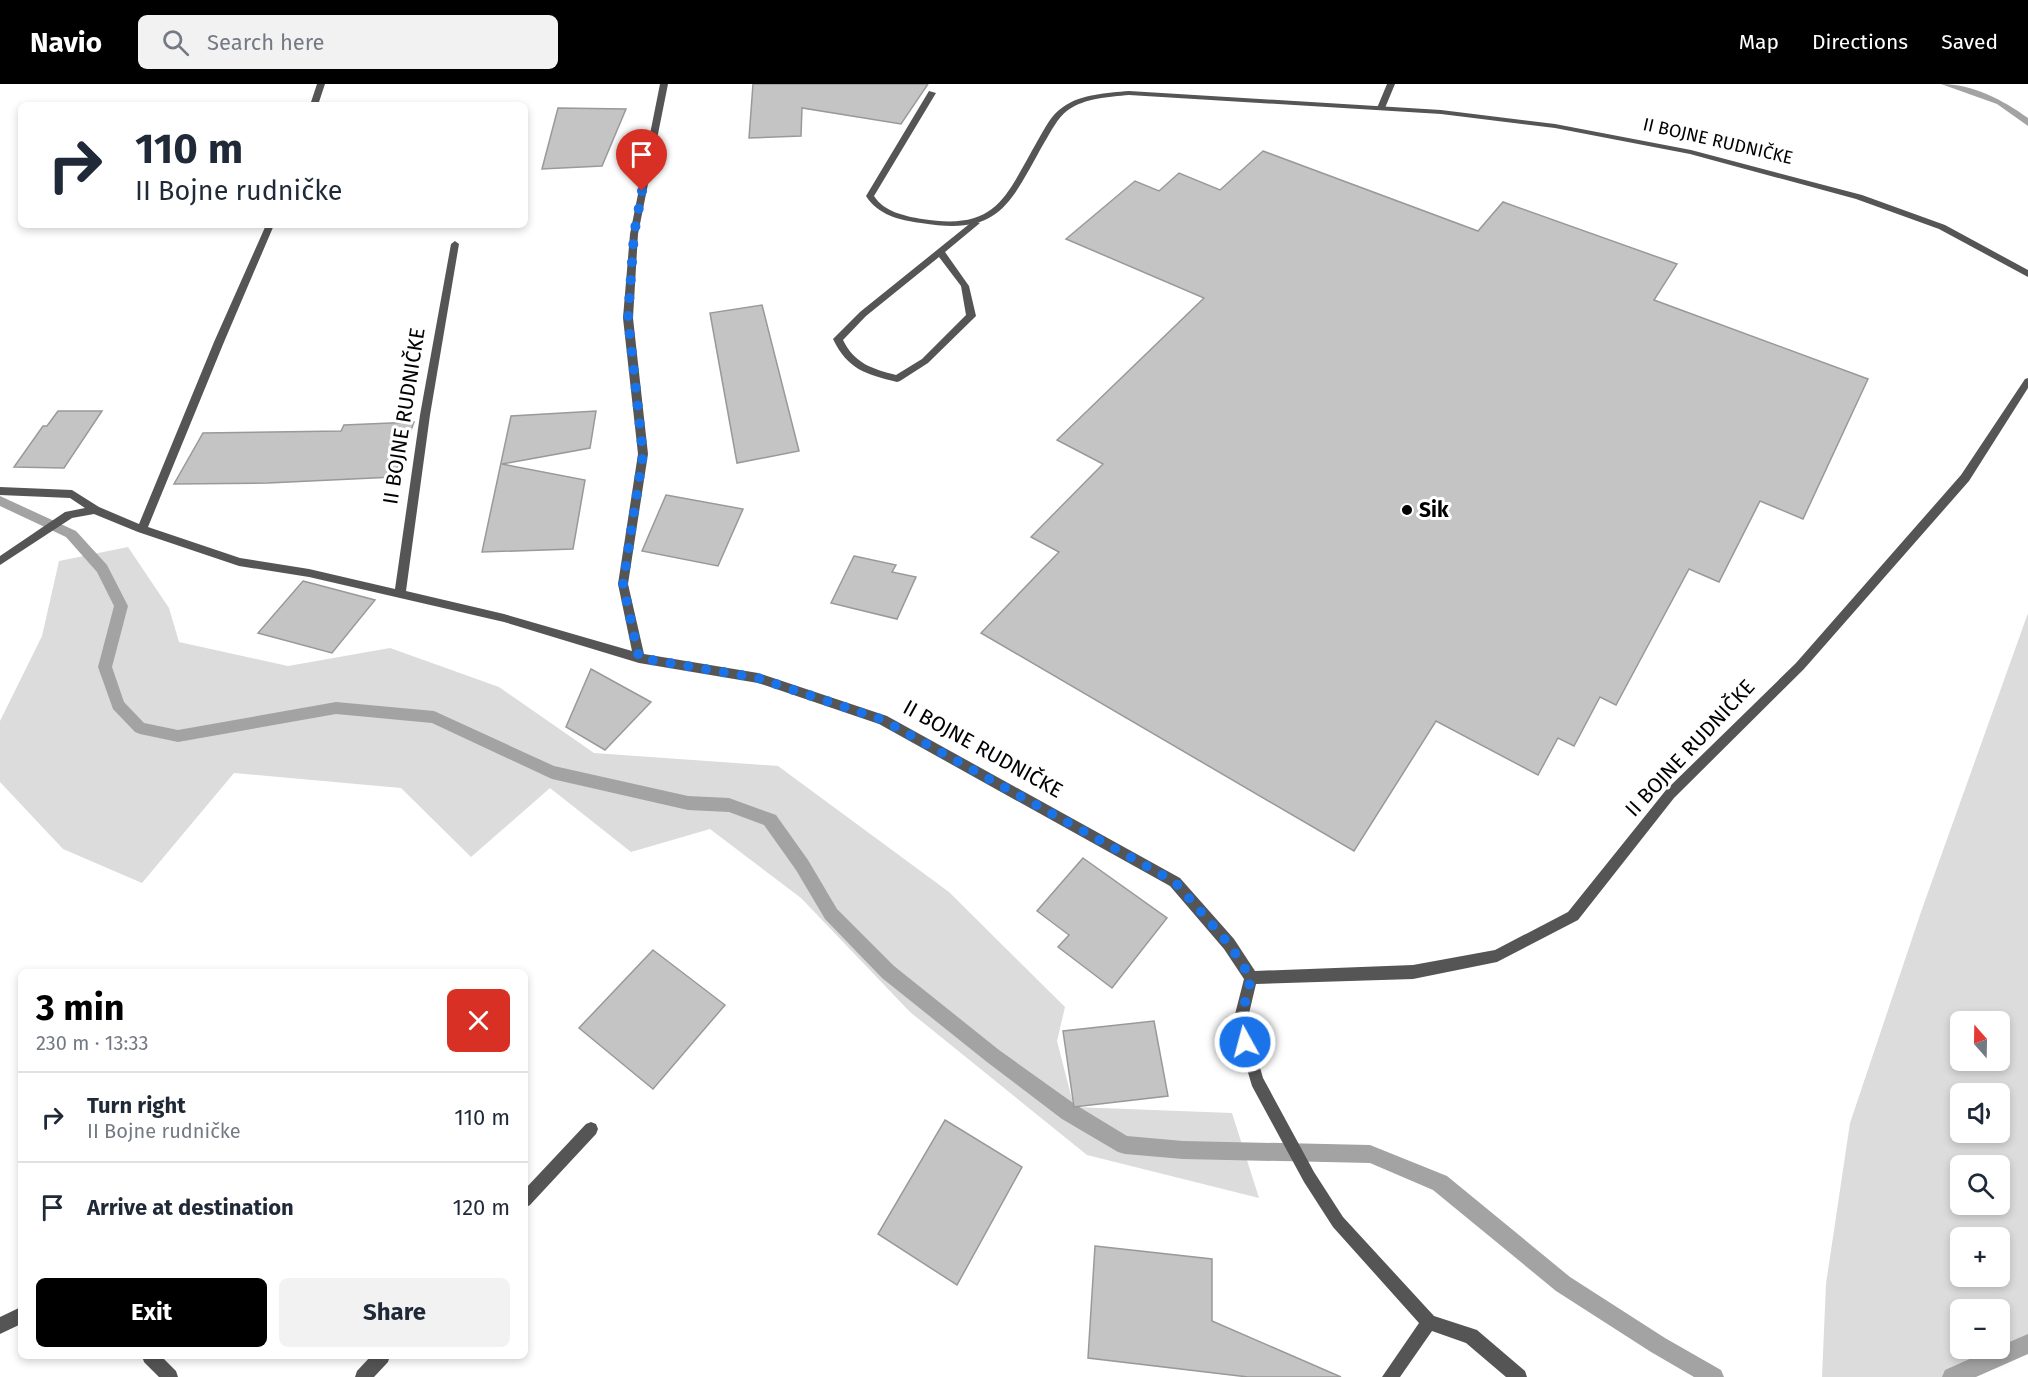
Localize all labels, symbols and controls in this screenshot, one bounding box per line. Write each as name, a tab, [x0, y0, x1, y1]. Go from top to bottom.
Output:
search box	[138, 15, 558, 69]
text: Navio	[30, 26, 102, 59]
icon: search	[159, 26, 192, 59]
text: Search here	[207, 29, 325, 56]
text: Map	[1739, 29, 1779, 55]
text: Directions	[1812, 29, 1908, 55]
text: Saved	[1941, 29, 1998, 55]
street label: II BOJNE RUDNIČKE	[1641, 113, 1795, 169]
text: 110 m	[135, 124, 243, 174]
icon: right	[36, 126, 114, 204]
pin	[616, 129, 667, 191]
icon: arrive	[625, 138, 658, 171]
text: II Bojne rudničke	[135, 175, 342, 207]
street label: II BOJNE RUDNIČKE	[377, 326, 431, 506]
place label: Sik	[1419, 497, 1449, 523]
marker: Sik	[1400, 503, 1414, 517]
street label: II BOJNE RUDNIČKE	[1620, 674, 1760, 822]
street label: II BOJNE RUDNIČKE	[899, 694, 1067, 804]
text: 3 min	[36, 986, 125, 1030]
button: close	[447, 989, 510, 1052]
position arrow	[1213, 1010, 1277, 1074]
north arrow	[1950, 1011, 2010, 1071]
map controls	[1950, 1011, 2010, 1359]
text: 230 m · 13:33	[36, 1031, 148, 1055]
button: sound	[1950, 1083, 2010, 1143]
text: Turn right	[87, 1092, 186, 1119]
icon: right	[36, 1101, 69, 1134]
text: 110 m	[454, 1104, 510, 1131]
text: II Bojne rudničke	[87, 1119, 241, 1143]
button: search	[1950, 1155, 2010, 1215]
icon: arrive	[36, 1191, 69, 1224]
text: Arrive at destination	[87, 1194, 294, 1221]
text: 120 m	[453, 1194, 510, 1221]
button: +	[1950, 1227, 2010, 1287]
button: Exit	[36, 1278, 267, 1347]
button: Share	[279, 1278, 510, 1347]
button: −	[1950, 1299, 2010, 1359]

